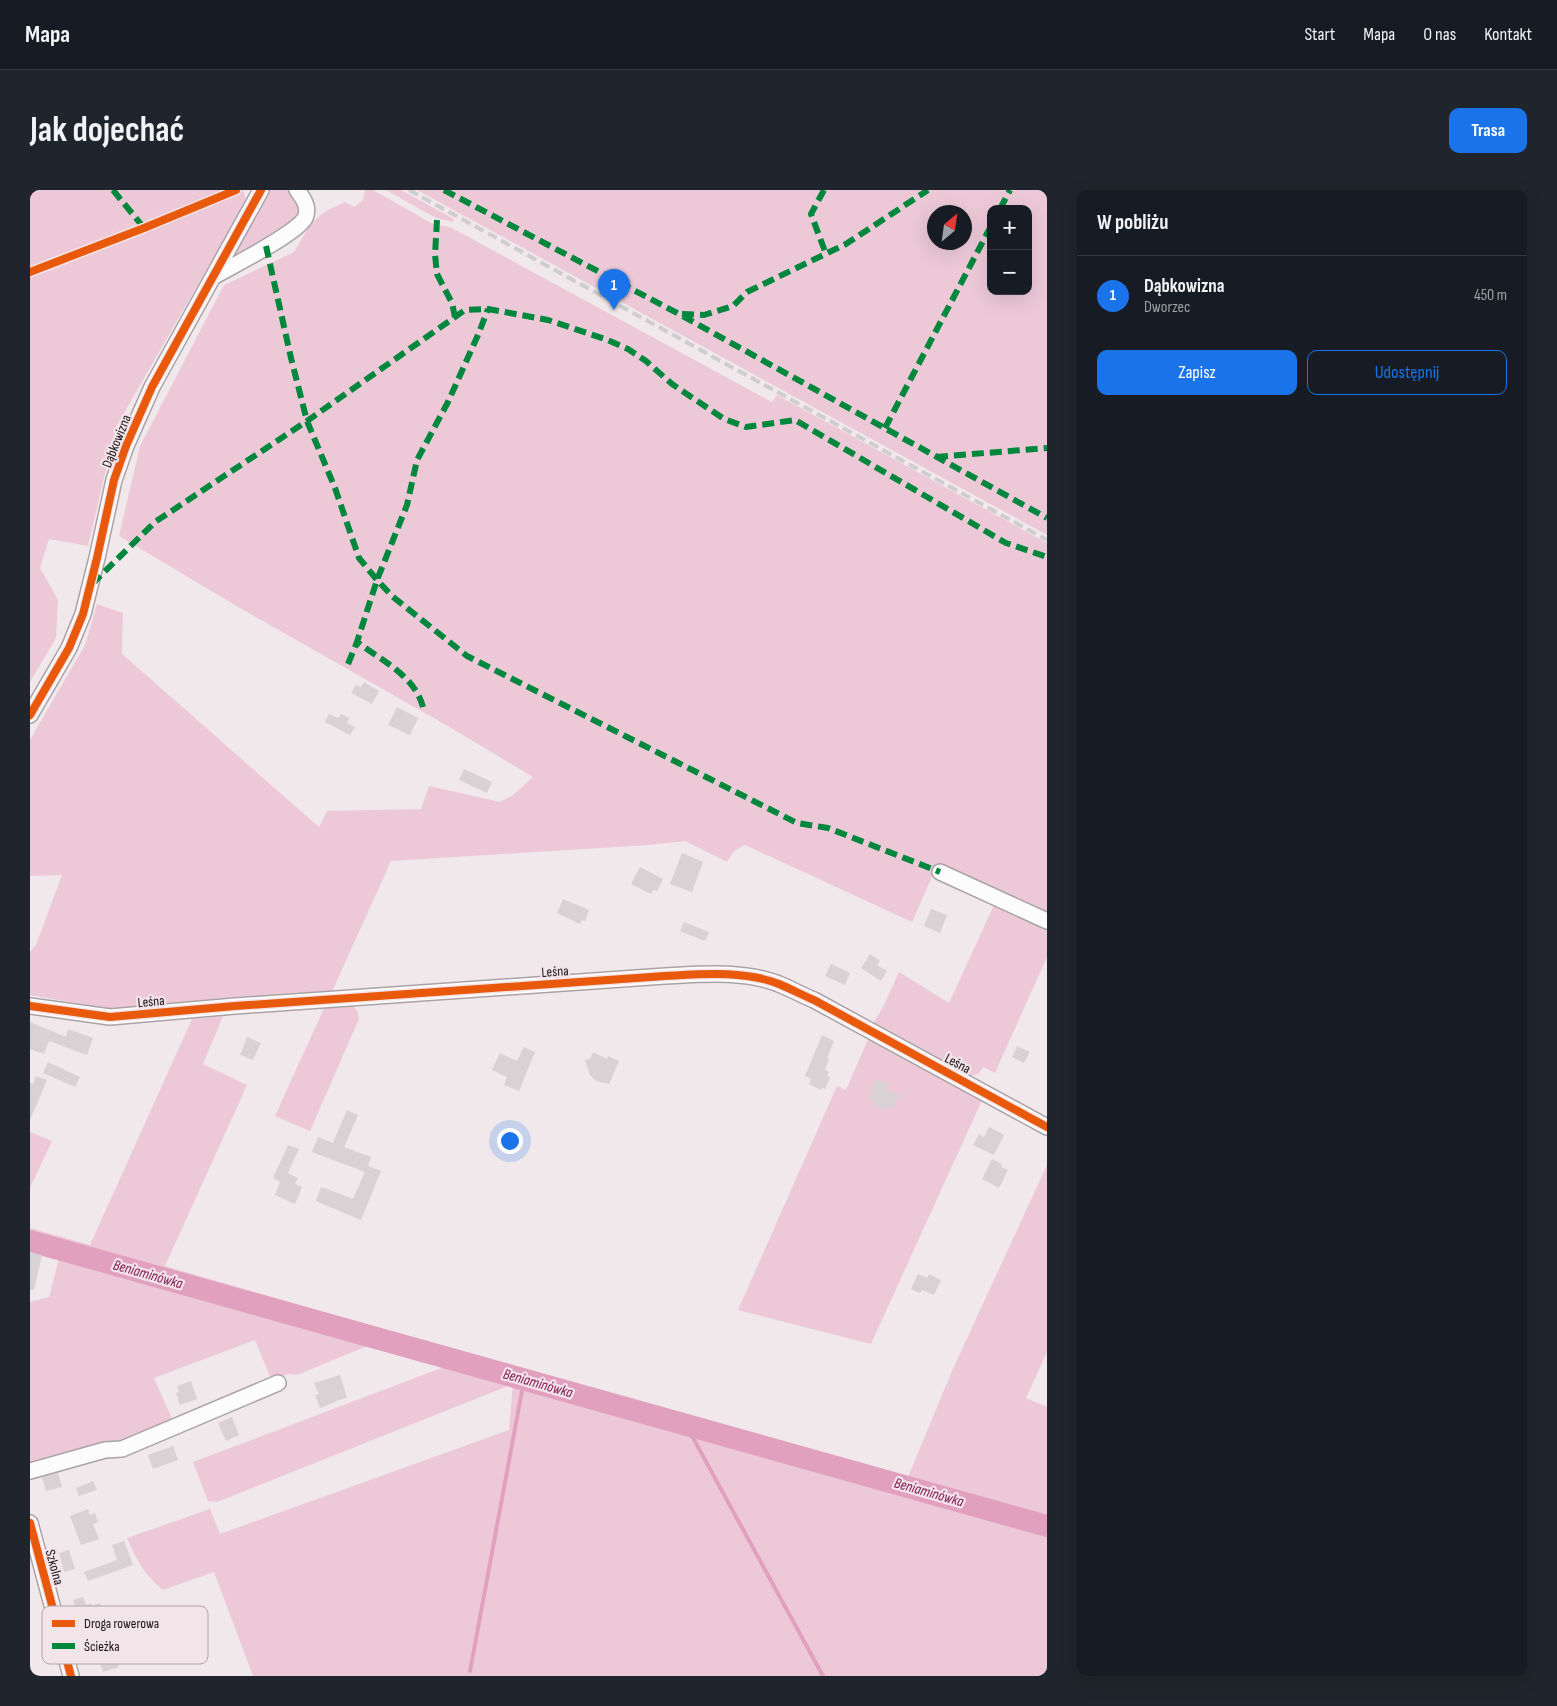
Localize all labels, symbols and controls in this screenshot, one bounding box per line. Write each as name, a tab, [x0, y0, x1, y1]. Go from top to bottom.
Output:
text: Mapa	[25, 20, 70, 49]
text: Start	[1304, 24, 1335, 45]
text: Mapa	[1363, 24, 1395, 45]
text: O nas	[1423, 24, 1456, 45]
text: Kontakt	[1484, 24, 1532, 45]
button: Trasa	[1449, 108, 1527, 153]
text: Jak dojechać	[30, 109, 184, 152]
north arrow	[927, 205, 972, 250]
map controls	[987, 205, 1032, 295]
button: +	[987, 205, 1032, 250]
text: W pobliżu	[1097, 210, 1168, 235]
button: −	[987, 250, 1032, 295]
pin: 1	[598, 269, 630, 310]
text: Dąbkowizna	[1144, 275, 1225, 298]
text: 1	[1110, 286, 1116, 305]
text: 450 m	[1474, 286, 1507, 305]
text: Dworzec	[1144, 298, 1190, 317]
button: Zapisz	[1097, 350, 1297, 395]
button: Udostępnij	[1307, 350, 1507, 395]
street label: Dąbkowizna	[98, 412, 135, 470]
street label: Leśna	[541, 962, 569, 981]
street label: Leśna	[137, 992, 165, 1011]
street label: Leśna	[942, 1050, 974, 1077]
your location	[497, 1128, 523, 1154]
water label: Beniaminówka	[111, 1255, 185, 1293]
water label: Beniaminówka	[501, 1364, 575, 1402]
water label: Beniaminówka	[892, 1473, 966, 1511]
street label: Szkolna	[42, 1548, 67, 1587]
legend	[42, 1606, 208, 1664]
text: Droga rowerowa	[84, 1615, 159, 1632]
text: Ścieżka	[84, 1638, 120, 1655]

